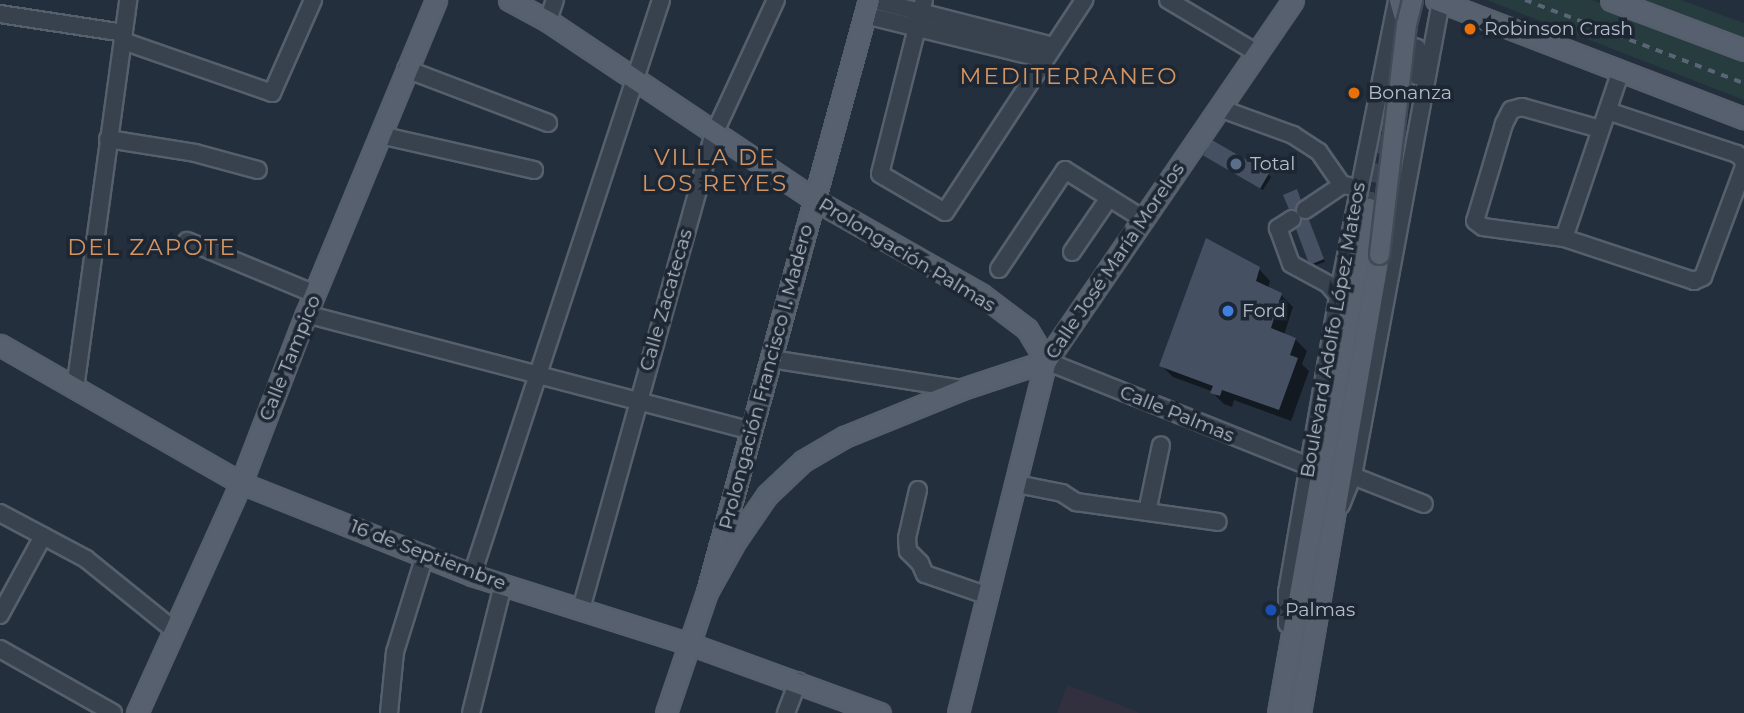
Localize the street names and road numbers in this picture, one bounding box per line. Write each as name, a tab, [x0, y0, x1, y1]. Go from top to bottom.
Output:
street label: Calle José María Morelos	[1041, 159, 1189, 363]
street label: Boulevard Adolfo López Mateos	[1296, 180, 1370, 480]
street label: Prolongación Palmas	[814, 193, 1000, 317]
street label: Prolongación Francisco I. Madero	[714, 222, 818, 532]
street label: Calle Zacatecas	[635, 226, 697, 374]
street label: Calle Tampico	[254, 292, 326, 424]
street label: Calle Palmas	[1116, 381, 1238, 447]
street label: 16 de Septiembre	[347, 515, 509, 595]

